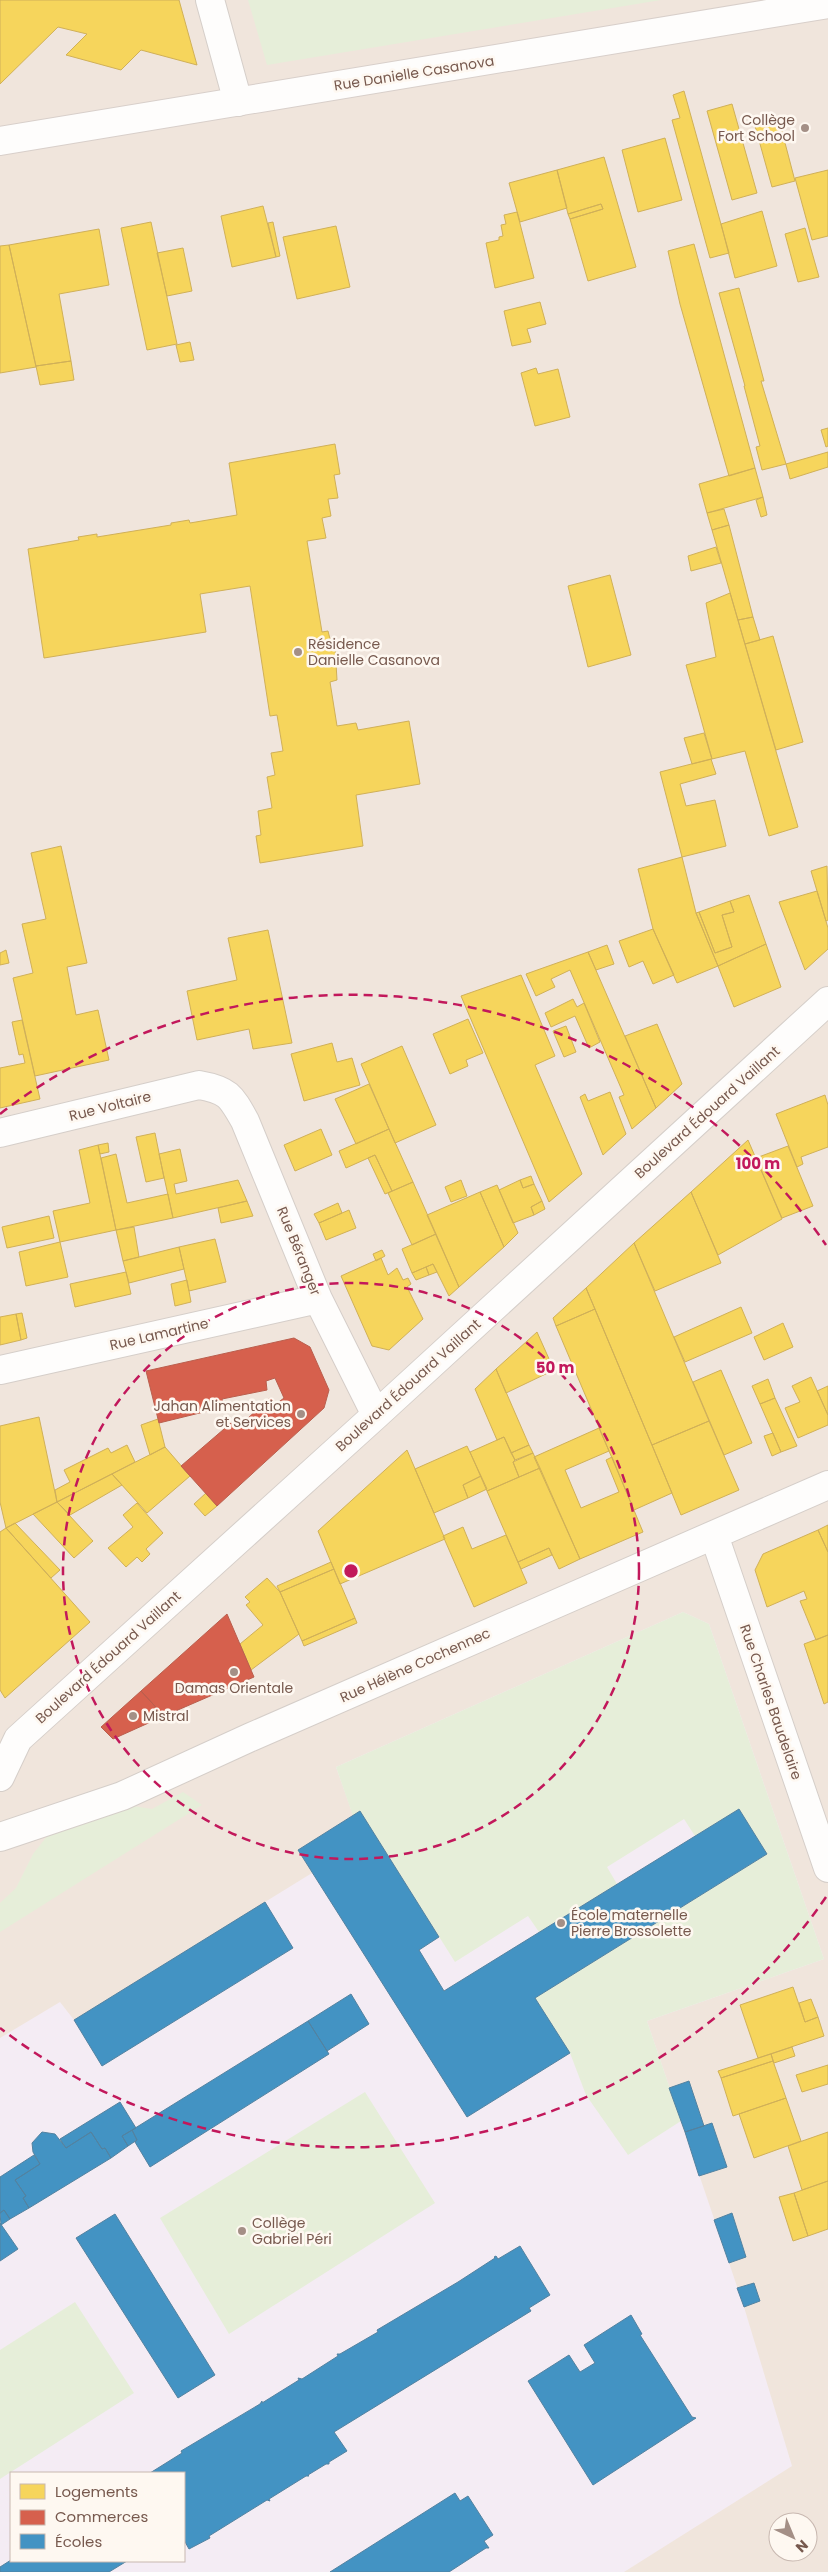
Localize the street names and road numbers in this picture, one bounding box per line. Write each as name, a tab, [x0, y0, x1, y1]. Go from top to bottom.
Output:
street label: Rue Danielle Casanova	[332, 50, 496, 96]
street label: Boulevard Édouard Vaillant	[630, 1041, 784, 1183]
street label: Rue Voltaire	[67, 1086, 153, 1126]
street label: Rue Béranger	[272, 1204, 326, 1298]
street label: Rue Lamartine	[108, 1313, 211, 1355]
street label: Boulevard Édouard Vaillant	[331, 1314, 485, 1456]
street label: Boulevard Édouard Vaillant	[31, 1586, 185, 1728]
street label: Rue Charles Baudelaire	[735, 1622, 807, 1783]
street label: Rue Hélène Cochennec	[337, 1623, 493, 1707]

